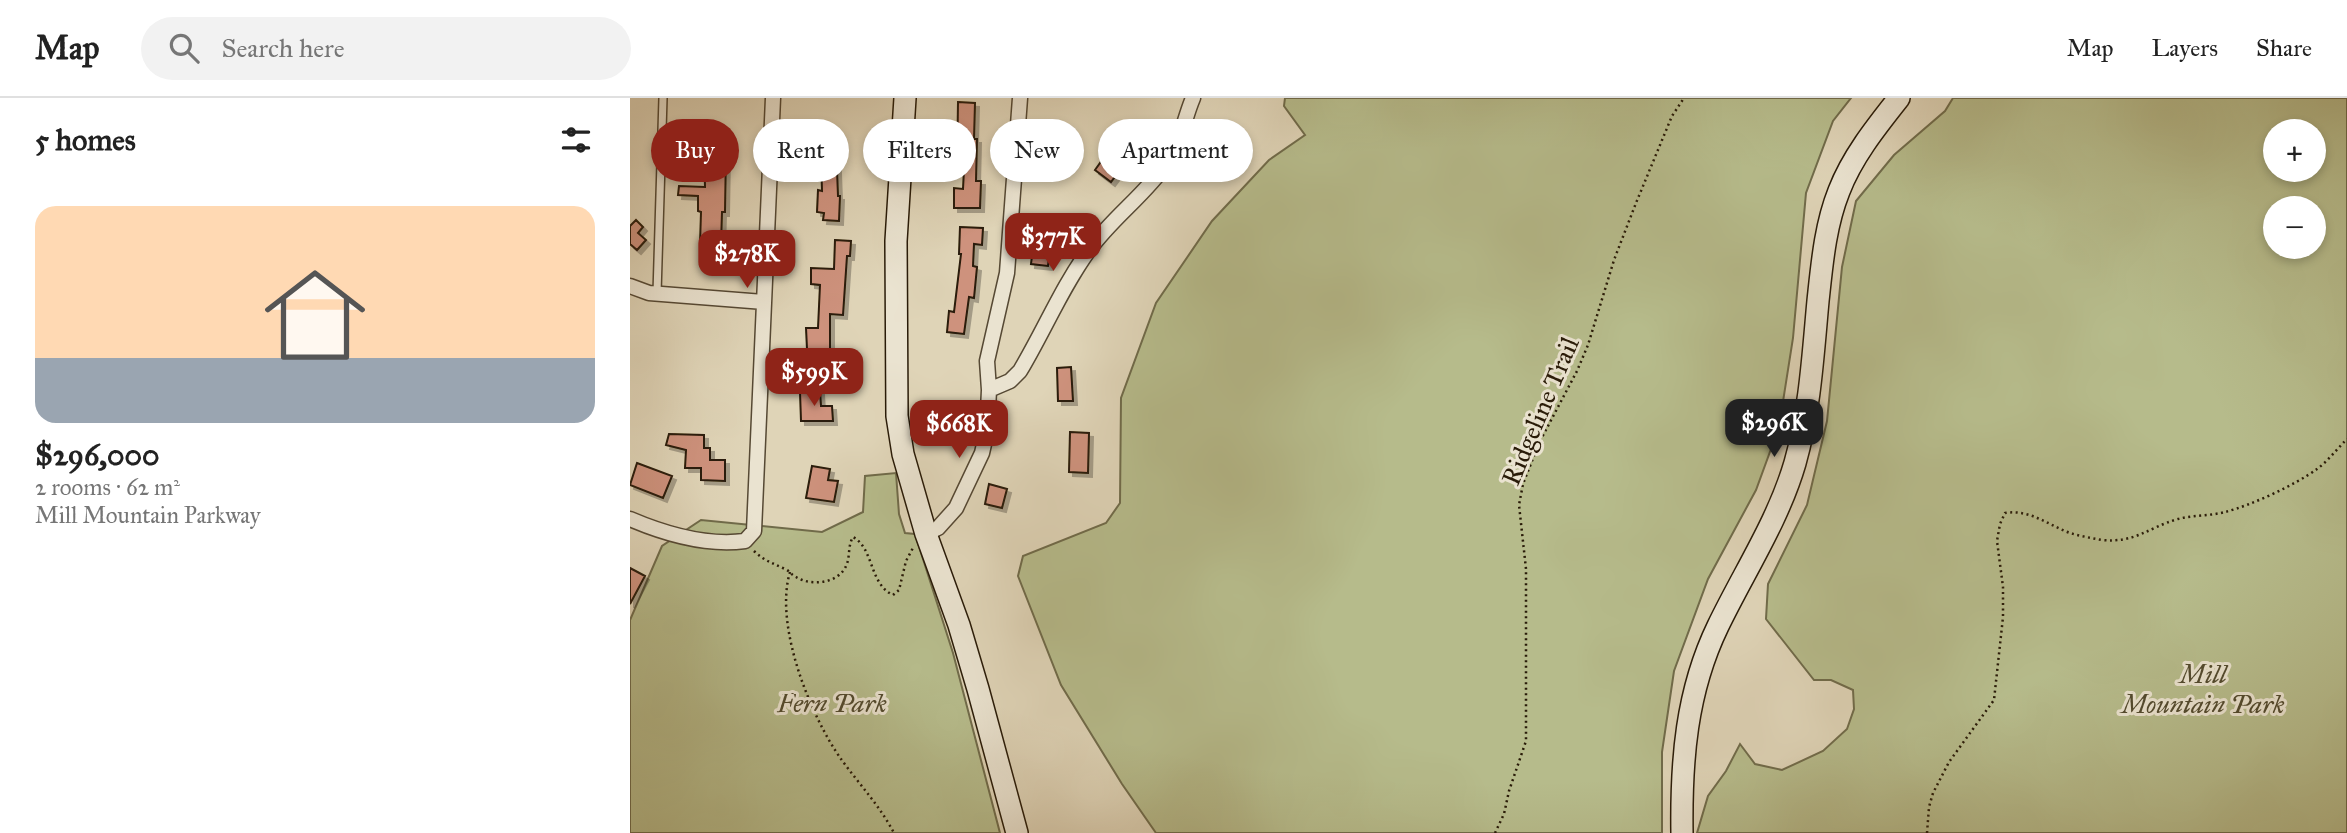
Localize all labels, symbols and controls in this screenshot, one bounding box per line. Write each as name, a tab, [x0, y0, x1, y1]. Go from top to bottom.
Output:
search box	[141, 17, 631, 80]
text: Map	[35, 28, 99, 68]
icon: search	[165, 29, 203, 67]
text: Search here	[221, 32, 345, 64]
text: Map	[2067, 33, 2114, 63]
text: Layers	[2152, 33, 2218, 63]
text: Share	[2256, 33, 2312, 63]
chip: Buy	[651, 119, 739, 182]
chip: Rent	[753, 119, 849, 182]
chip: Filters	[863, 119, 976, 182]
chip: New	[990, 119, 1084, 182]
chip: Apartment	[1098, 119, 1253, 182]
map controls	[2263, 119, 2326, 259]
button: +	[2263, 119, 2326, 182]
icon: filters	[557, 121, 595, 159]
text: 5 homes	[35, 122, 136, 158]
button: −	[2263, 196, 2326, 259]
pin: $377K	[1004, 214, 1102, 273]
text: $377K	[1021, 222, 1085, 250]
pin: $278K	[698, 230, 796, 290]
text: $278K	[714, 239, 780, 267]
icon: home	[252, 252, 378, 378]
street label: Ridgeline Trail	[1494, 332, 1586, 490]
pin: $599K	[765, 348, 863, 408]
text: $599K	[781, 357, 847, 385]
pin: $668K	[910, 400, 1008, 460]
pin: $296K	[1725, 400, 1823, 459]
text: $296K	[1741, 408, 1807, 436]
text: $668K	[926, 409, 992, 437]
text: $296,000	[35, 437, 159, 473]
text: 2 rooms · 62 m²	[35, 473, 180, 501]
text: Mill Mountain Parkway	[35, 501, 261, 529]
park label: Mill Mountain Park	[2118, 658, 2285, 720]
park label: Fern Park	[776, 687, 887, 719]

